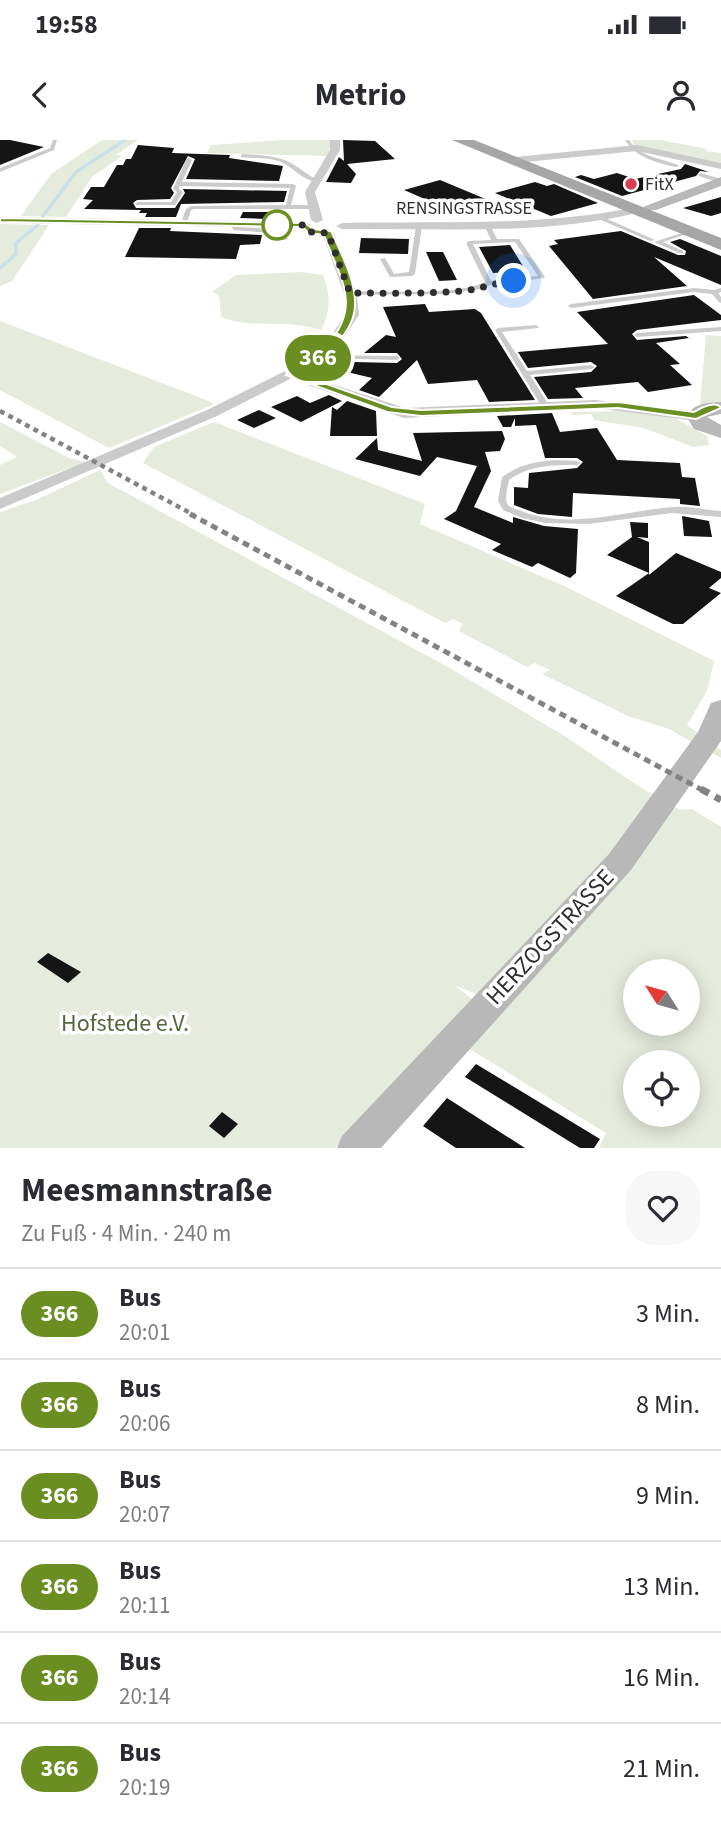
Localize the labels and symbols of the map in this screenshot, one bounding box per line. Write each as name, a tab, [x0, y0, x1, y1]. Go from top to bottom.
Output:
place label: FitX	[645, 172, 674, 197]
marker: FitX	[623, 176, 639, 192]
street label: RENSINGSTRASSE	[396, 196, 532, 221]
unlabelled marker	[262, 210, 292, 240]
your location	[496, 263, 531, 298]
line badge: 366	[278, 335, 358, 381]
street label: HERZOGSTRASSE	[478, 861, 622, 1013]
north arrow	[623, 959, 700, 1036]
park label: Hofstede e.V.	[61, 1006, 189, 1041]

